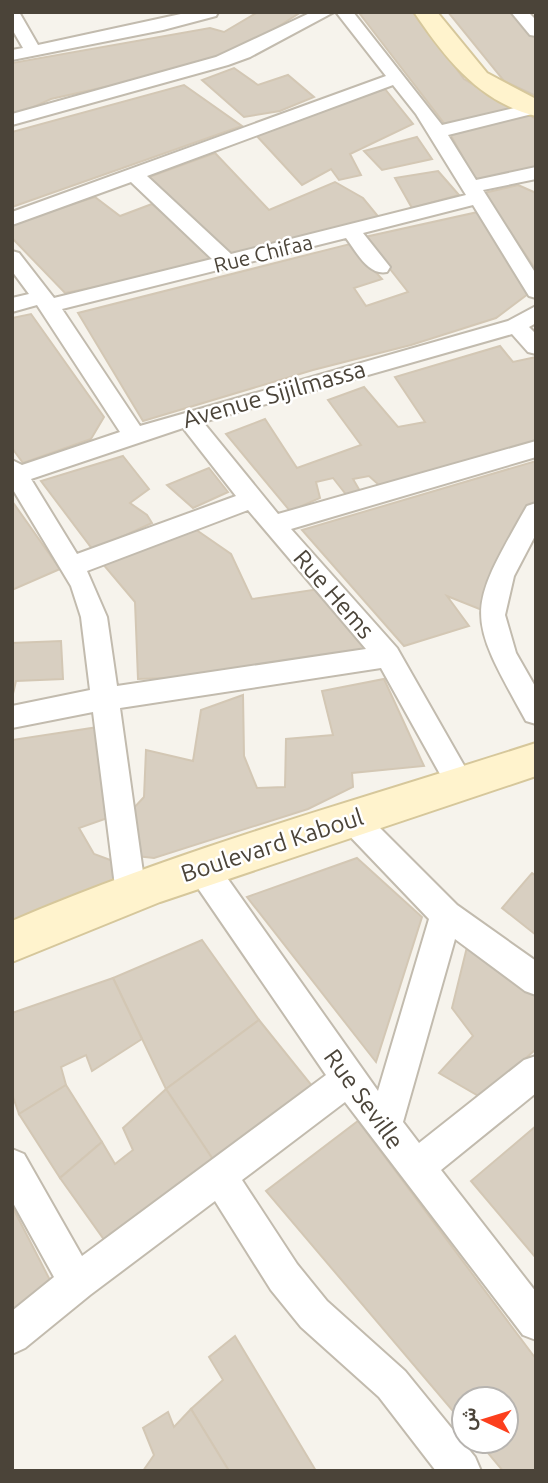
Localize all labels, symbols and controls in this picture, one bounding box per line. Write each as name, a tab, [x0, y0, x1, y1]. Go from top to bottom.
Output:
street label: Rue Chifaa	[211, 229, 315, 277]
street label: Avenue Sijilmassa	[179, 355, 369, 433]
street label: Rue Hems	[288, 544, 380, 644]
street label: Boulevard Kaboul	[177, 803, 367, 887]
street label: Rue Seville	[319, 1044, 409, 1154]
north arrow	[450, 1385, 520, 1455]
text: ش	[456, 1406, 481, 1431]

